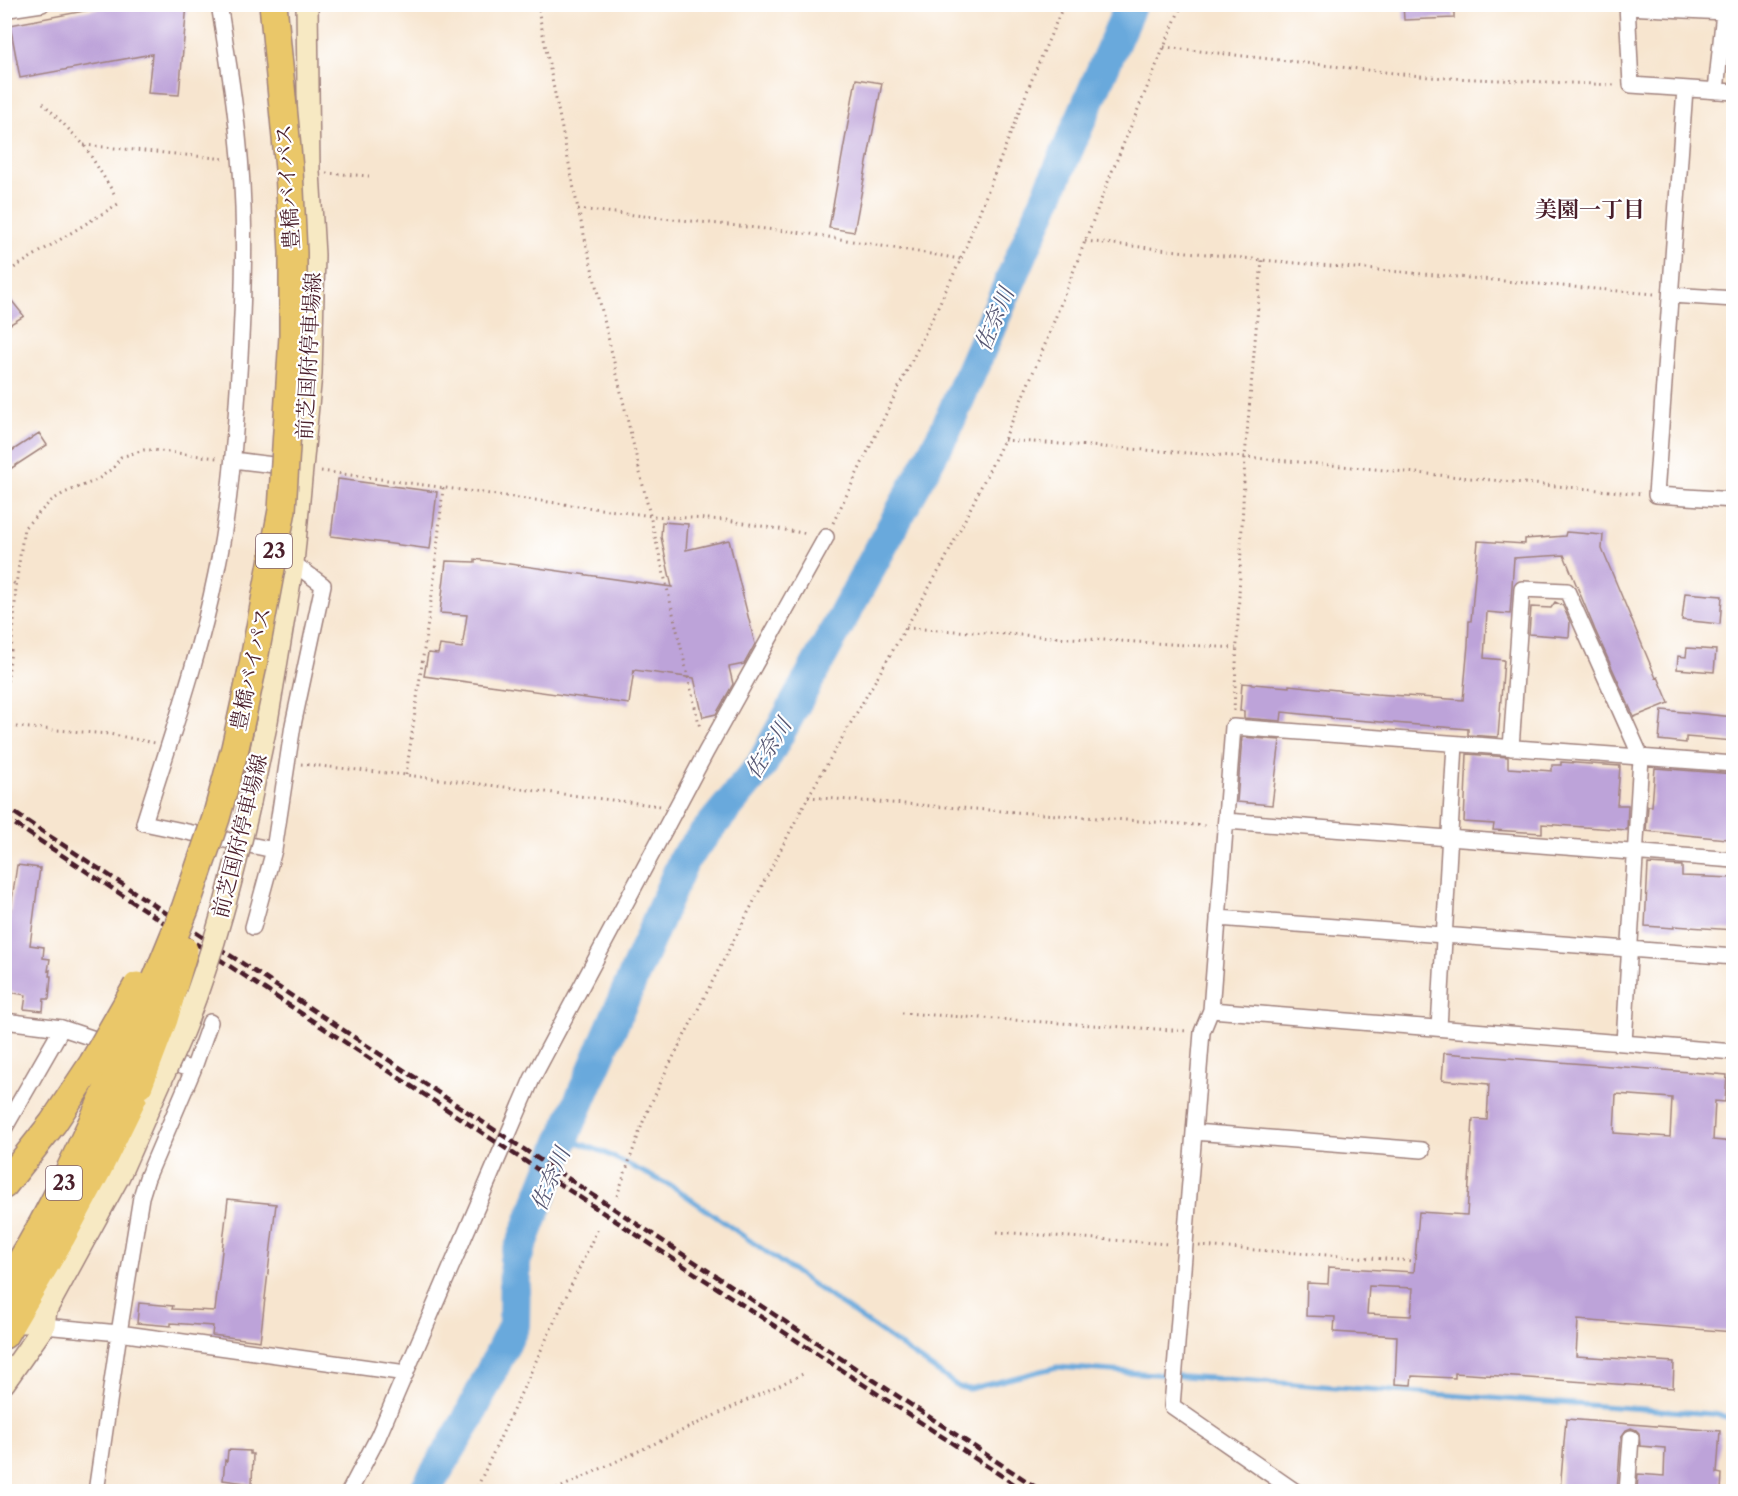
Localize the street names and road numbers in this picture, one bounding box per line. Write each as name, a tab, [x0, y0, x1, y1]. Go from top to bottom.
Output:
street label: 豊橋バイパス	[271, 124, 304, 251]
street label: 前芝国府停車場線	[292, 271, 325, 441]
road number: 23	[256, 534, 292, 568]
street label: 豊橋バイパス	[225, 605, 276, 733]
street label: 前芝国府停車場線	[207, 751, 272, 920]
road number: 23	[46, 1166, 82, 1200]

